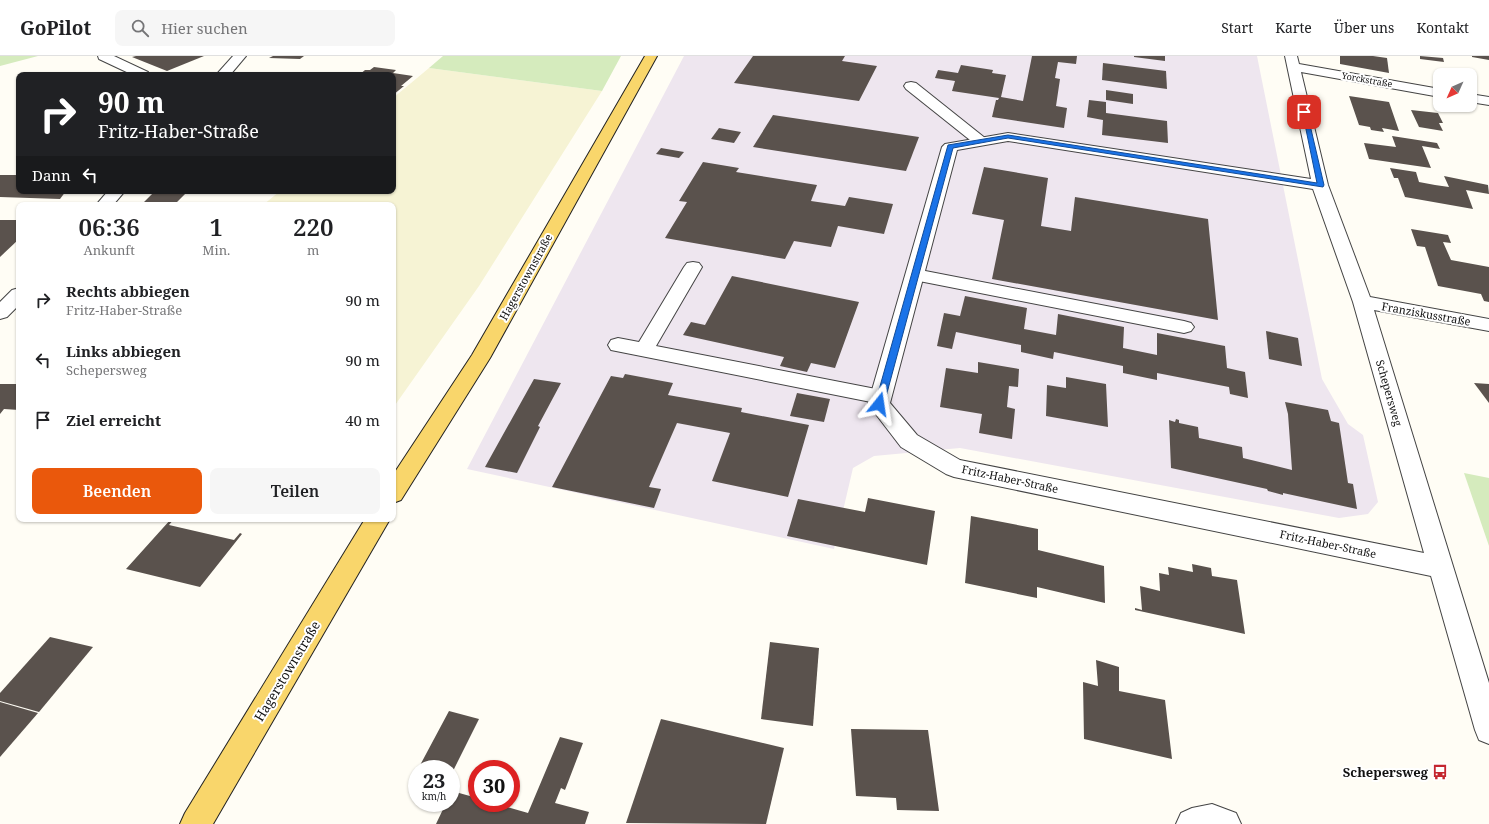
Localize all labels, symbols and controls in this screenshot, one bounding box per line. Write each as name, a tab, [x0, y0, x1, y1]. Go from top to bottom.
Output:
search box	[115, 10, 395, 46]
text: GoPilot	[20, 15, 91, 41]
icon: search	[129, 17, 151, 39]
text: Hier suchen	[161, 18, 248, 38]
text: Start	[1221, 18, 1253, 37]
text: Karte	[1275, 18, 1312, 37]
text: Über uns	[1334, 18, 1394, 37]
text: Kontakt	[1416, 18, 1469, 37]
street label: Yorckstraße	[1340, 68, 1394, 90]
north arrow	[1433, 68, 1477, 112]
map controls	[1433, 68, 1477, 112]
text: 90 m	[98, 83, 165, 121]
icon: right	[32, 88, 84, 140]
pin	[1287, 95, 1321, 129]
icon: arrive	[1293, 101, 1315, 123]
text: Fritz-Haber-Straße	[98, 119, 259, 143]
icon: left	[79, 164, 101, 186]
text: Dann	[32, 165, 71, 185]
text: 06:36	[79, 210, 140, 243]
text: 1	[210, 210, 223, 243]
text: 220	[293, 210, 333, 243]
street label: Hagerstownstraße	[496, 231, 556, 323]
text: Ankunft	[84, 241, 135, 259]
text: Min.	[202, 241, 230, 259]
text: m	[307, 241, 319, 259]
text: Rechts abbiegen	[66, 281, 190, 301]
icon: right	[32, 289, 54, 311]
text: 90 m	[345, 290, 380, 310]
street label: Franziskusstraße	[1380, 298, 1472, 329]
text: Fritz-Haber-Straße	[66, 301, 182, 319]
text: Links abbiegen	[66, 341, 181, 361]
icon: left	[32, 349, 54, 371]
text: 90 m	[345, 350, 380, 370]
street label: Schepersweg	[1373, 358, 1406, 428]
text: Schepersweg	[66, 361, 147, 379]
position arrow	[858, 383, 900, 425]
icon: arrive	[32, 409, 54, 431]
text: Ziel erreicht	[66, 410, 161, 430]
text: 40 m	[345, 410, 380, 430]
street label: Fritz-Haber-Straße	[960, 461, 1060, 496]
button: Beenden	[32, 468, 202, 514]
button: Teilen	[210, 468, 380, 514]
street label: Fritz-Haber-Straße	[1278, 526, 1378, 561]
street label: Hagerstownstraße	[250, 617, 324, 725]
speed limit sign: 30	[468, 760, 520, 812]
place label: Schepersweg	[1343, 763, 1429, 781]
bus stop icon: Schepersweg	[1431, 763, 1449, 781]
text: 23	[423, 767, 445, 794]
text: km/h	[422, 789, 446, 803]

